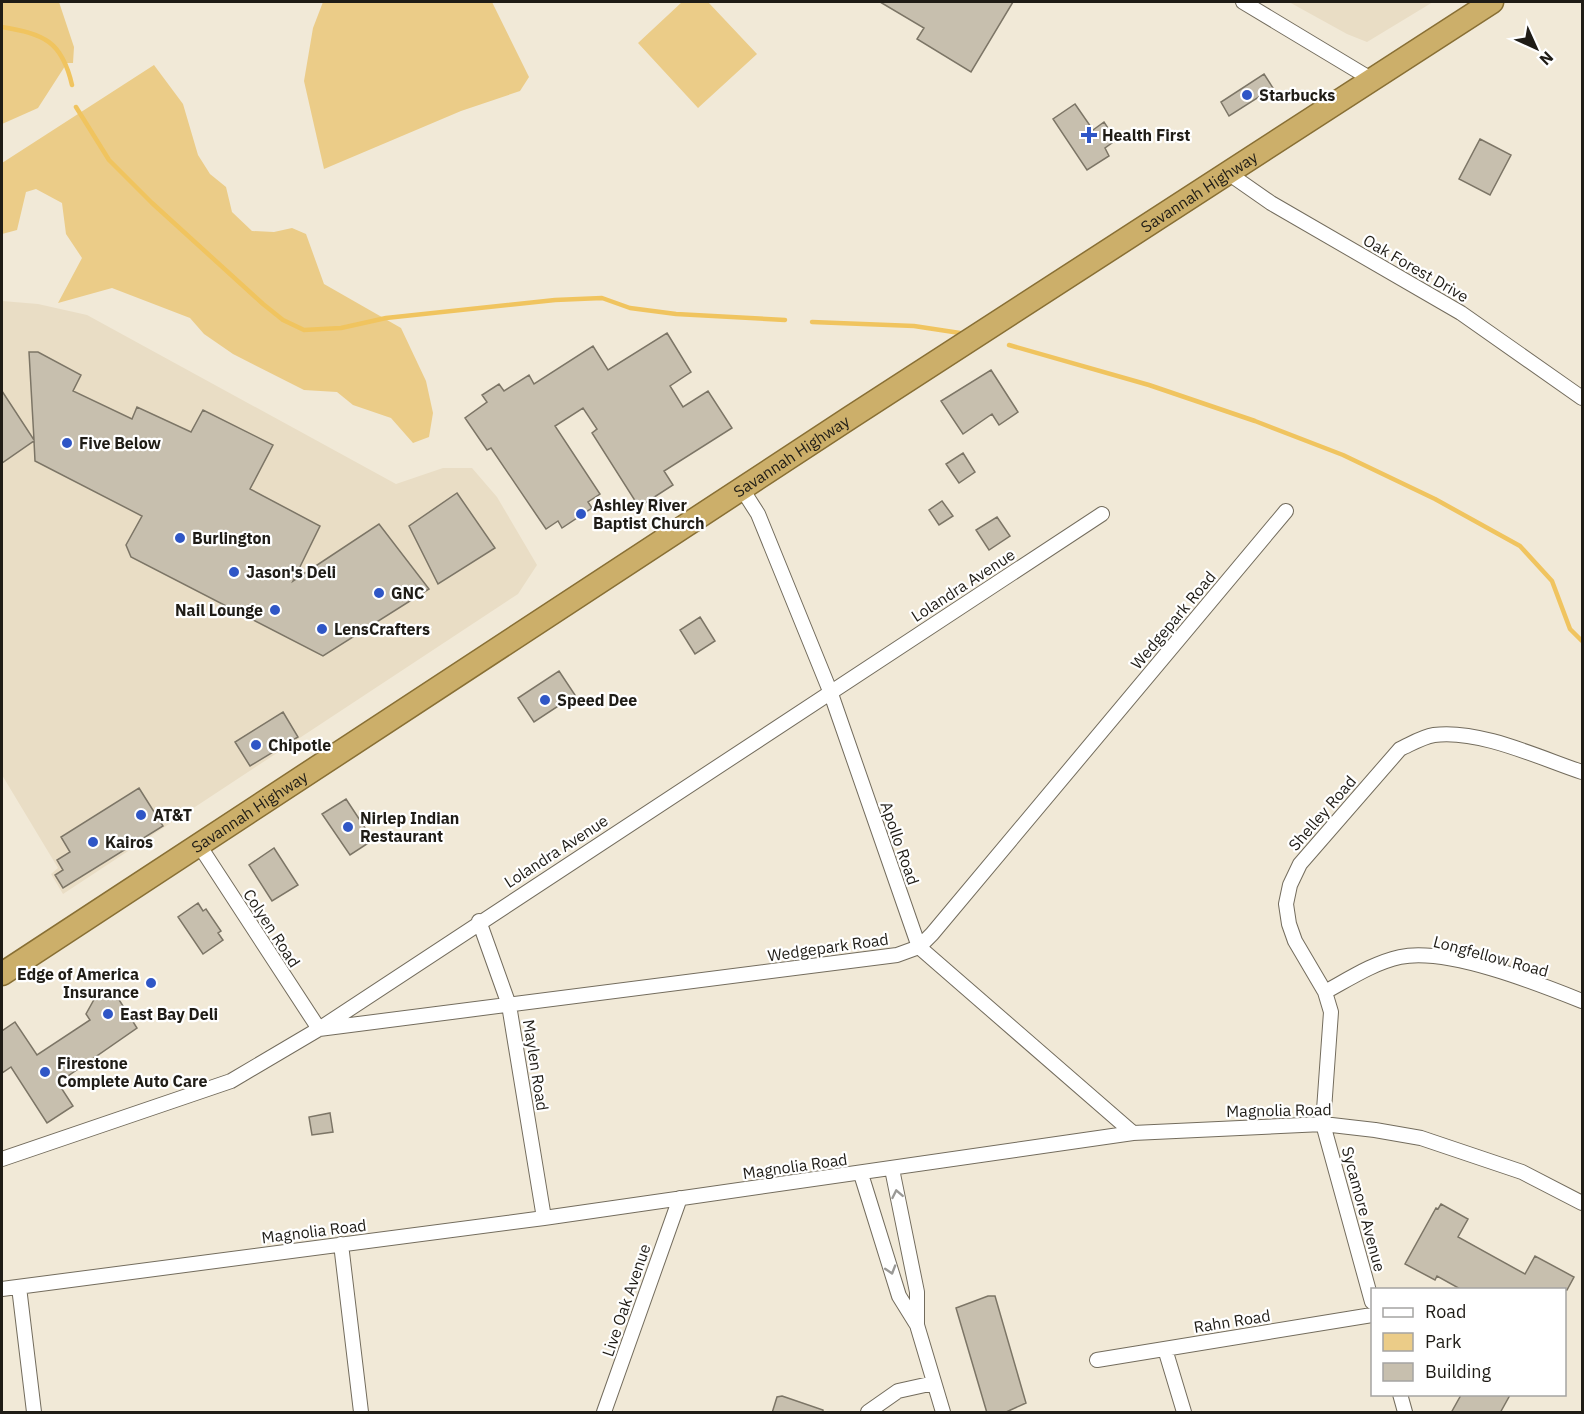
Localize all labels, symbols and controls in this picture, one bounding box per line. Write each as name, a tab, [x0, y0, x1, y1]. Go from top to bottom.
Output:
north arrow	[1506, 18, 1566, 78]
text: N	[1535, 47, 1558, 70]
place label: Starbucks	[1259, 85, 1335, 105]
marker: Starbucks	[1240, 88, 1254, 102]
place label: Health First	[1102, 125, 1190, 145]
marker: Health First	[1080, 126, 1098, 144]
street label: Savannah Highway	[1137, 147, 1261, 237]
street label: Oak Forest Drive	[1360, 230, 1472, 306]
street label: Savannah Highway	[729, 411, 853, 502]
place label: Five Below	[79, 433, 162, 453]
marker: Five Below	[60, 436, 74, 450]
place label: Ashley River Baptist Church	[593, 495, 705, 533]
marker: Ashley River Baptist Church	[574, 507, 588, 521]
place label: Burlington	[192, 528, 271, 548]
marker: Burlington	[173, 531, 187, 545]
street label: Lolandra Avenue	[907, 544, 1019, 626]
place label: Jason's Deli	[246, 562, 336, 582]
marker: Jason's Deli	[227, 565, 241, 579]
street label: Wedgepark Road	[1126, 567, 1220, 673]
place label: GNC	[391, 583, 425, 603]
marker: GNC	[372, 586, 386, 600]
place label: Nail Lounge	[175, 600, 263, 620]
marker: Nail Lounge	[268, 603, 282, 617]
place label: LensCrafters	[334, 619, 430, 639]
marker: LensCrafters	[315, 622, 329, 636]
place label: Speed Dee	[557, 690, 637, 710]
marker: Speed Dee	[538, 693, 552, 707]
place label: Chipotle	[268, 735, 331, 755]
marker: Chipotle	[249, 738, 263, 752]
street label: Savannah Highway	[188, 766, 311, 857]
street label: Shelley Road	[1284, 771, 1360, 855]
street label: Apollo Road	[876, 799, 924, 887]
place label: AT&T	[153, 805, 192, 825]
marker: AT&T	[134, 808, 148, 822]
place label: Nirlep Indian Restaurant	[360, 808, 459, 846]
street label: Lolandra Avenue	[500, 810, 612, 892]
marker: Nirlep Indian Restaurant	[341, 820, 355, 834]
place label: Kairos	[105, 832, 153, 852]
marker: Kairos	[86, 835, 100, 849]
street label: Colyen Road	[239, 885, 305, 971]
street label: Wedgepark Road	[766, 929, 890, 965]
street label: Longfellow Road	[1431, 931, 1551, 981]
place label: Edge of America Insurance	[17, 964, 139, 1002]
marker: Edge of America Insurance	[144, 976, 158, 990]
place label: East Bay Deli	[120, 1004, 218, 1024]
marker: East Bay Deli	[101, 1007, 115, 1021]
street label: Maylen Road	[519, 1018, 553, 1112]
place label: Firestone Complete Auto Care	[57, 1053, 207, 1091]
marker: Firestone Complete Auto Care	[38, 1065, 52, 1079]
street label: Magnolia Road	[1226, 1099, 1332, 1121]
street label: Sycamore Avenue	[1338, 1144, 1390, 1274]
street label: Magnolia Road	[741, 1149, 849, 1183]
one-way arrow	[891, 1190, 904, 1200]
street label: Magnolia Road	[260, 1215, 368, 1247]
street label: Live Oak Avenue	[597, 1241, 655, 1359]
one-way arrow	[884, 1264, 896, 1275]
legend	[1371, 1288, 1566, 1396]
text: Road	[1425, 1300, 1466, 1323]
street label: Rahn Road	[1192, 1305, 1272, 1337]
text: Park	[1425, 1330, 1462, 1353]
text: Building	[1425, 1360, 1492, 1383]

